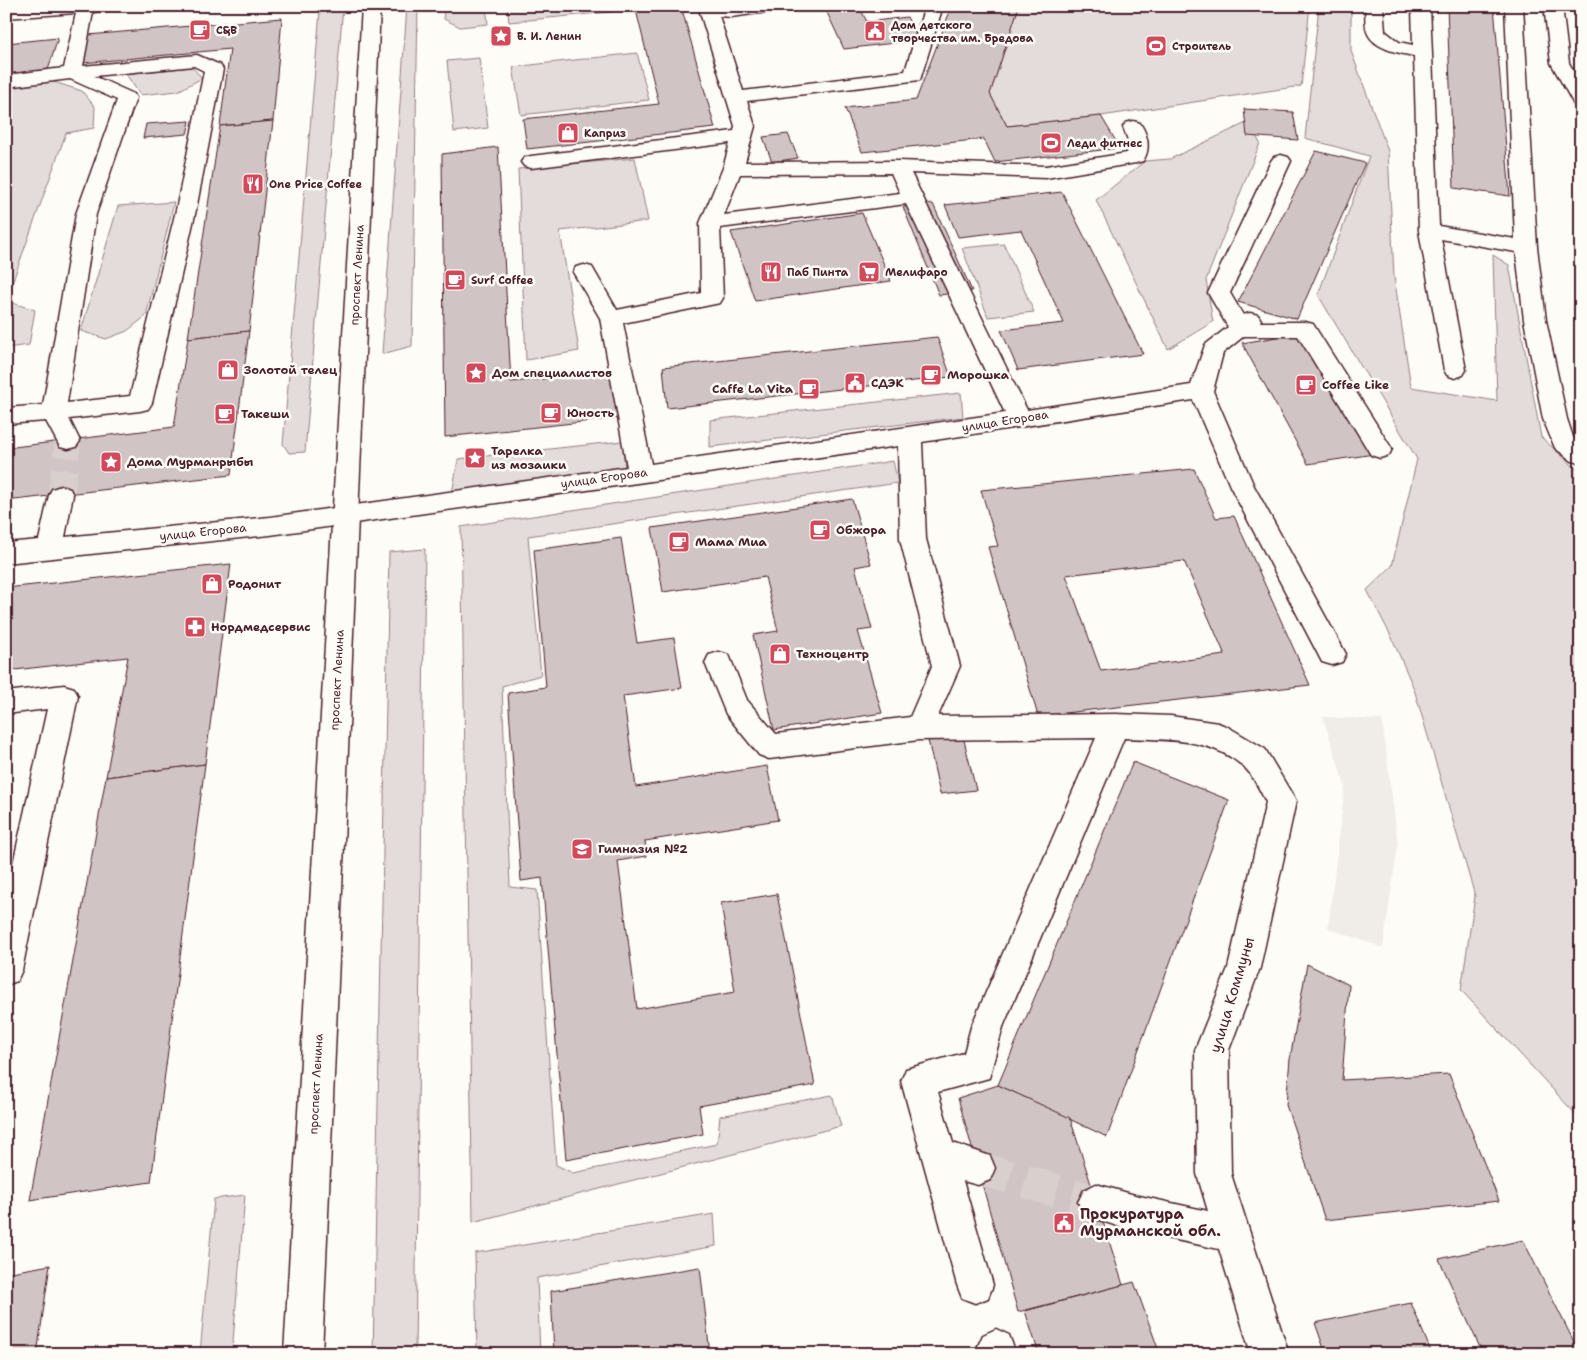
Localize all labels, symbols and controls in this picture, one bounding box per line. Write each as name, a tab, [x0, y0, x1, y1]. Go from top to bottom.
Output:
cafe icon: C&B	[188, 18, 212, 42]
place label: Дом детского творчества им. Бредова	[891, 18, 1034, 46]
public building icon: Дом детского творчества им. Бредова	[863, 19, 887, 43]
place label: C&B	[216, 23, 237, 38]
place icon: В. И. Ленин	[489, 24, 513, 48]
place label: В. И. Ленин	[517, 29, 581, 44]
sports icon: Строитель	[1144, 34, 1168, 58]
place label: Строитель	[1172, 39, 1231, 54]
shop icon: Каприз	[556, 121, 580, 145]
place label: Каприз	[584, 126, 626, 141]
sports icon: Леди фитнес	[1039, 131, 1063, 155]
place label: Леди фитнес	[1067, 136, 1143, 151]
restaurant icon: One Price Coffee	[241, 172, 265, 196]
place label: One Price Coffee	[269, 177, 363, 192]
street label: проспект Ленина	[346, 224, 368, 326]
restaurant icon: Паб Пинта	[759, 260, 783, 284]
supermarket icon: Мелифаро	[857, 260, 881, 284]
place label: Паб Пинта	[787, 265, 849, 280]
place label: Мелифаро	[885, 265, 948, 280]
cafe icon: Surf Coffee	[443, 268, 467, 292]
place label: Surf Coffee	[471, 273, 534, 288]
shop icon: Золотой телец	[216, 358, 240, 382]
place icon: Дом специалистов	[464, 361, 488, 385]
place label: Золотой телец	[244, 362, 338, 378]
cafe icon: Морошка	[919, 363, 943, 387]
place label: Дом специалистов	[492, 365, 612, 381]
place label: Морошка	[947, 367, 1010, 383]
public building icon: СДЭК	[843, 371, 867, 395]
cafe icon: Coffee Like	[1294, 373, 1318, 397]
place label: СДЭК	[871, 375, 905, 391]
cafe icon: Caffe La Vita	[797, 377, 821, 401]
place label: Coffee Like	[1322, 377, 1389, 393]
place label: Caffe La Vita	[712, 381, 794, 397]
cafe icon: Юность	[539, 401, 563, 425]
cafe icon: Taкеши	[213, 402, 237, 426]
place label: Юность	[567, 405, 615, 421]
place label: Taкеши	[241, 406, 290, 422]
street label: улица Егорова	[961, 406, 1050, 436]
place label: Тарелка из мозаики	[491, 443, 567, 473]
place icon: Тарелка из мозаики	[463, 446, 487, 470]
place icon: Дома Мурманрыбы	[99, 450, 123, 474]
place label: Дома Мурманрыбы	[127, 454, 254, 470]
street label: улица Егорова	[560, 464, 649, 492]
cafe icon: Обжора	[808, 518, 832, 542]
street label: улица Егорова	[159, 519, 248, 545]
place label: Обжора	[836, 522, 887, 538]
cafe icon: Мама Миа	[667, 530, 691, 554]
place label: Мама Миа	[695, 534, 767, 550]
shop icon: Родонит	[200, 572, 224, 596]
place label: Родонит	[228, 576, 282, 592]
pharmacy icon: Нордмедсервис	[183, 615, 207, 639]
place label: Нордмедсервис	[211, 619, 311, 635]
street label: проспект Ленина	[326, 629, 348, 731]
shop icon: Техноцентр	[768, 642, 792, 666]
place label: Техноцентр	[796, 646, 869, 662]
school or university icon: Гимназия №2	[570, 837, 594, 861]
place label: Гимназия №2	[598, 841, 688, 857]
street label: улица Коммуны	[1205, 935, 1259, 1055]
street label: проспект Ленина	[305, 1033, 327, 1135]
place label: Прокуратура Мурманской обл.	[1080, 1204, 1221, 1241]
public building icon: Прокуратура Мурманской обл.	[1052, 1211, 1076, 1235]

